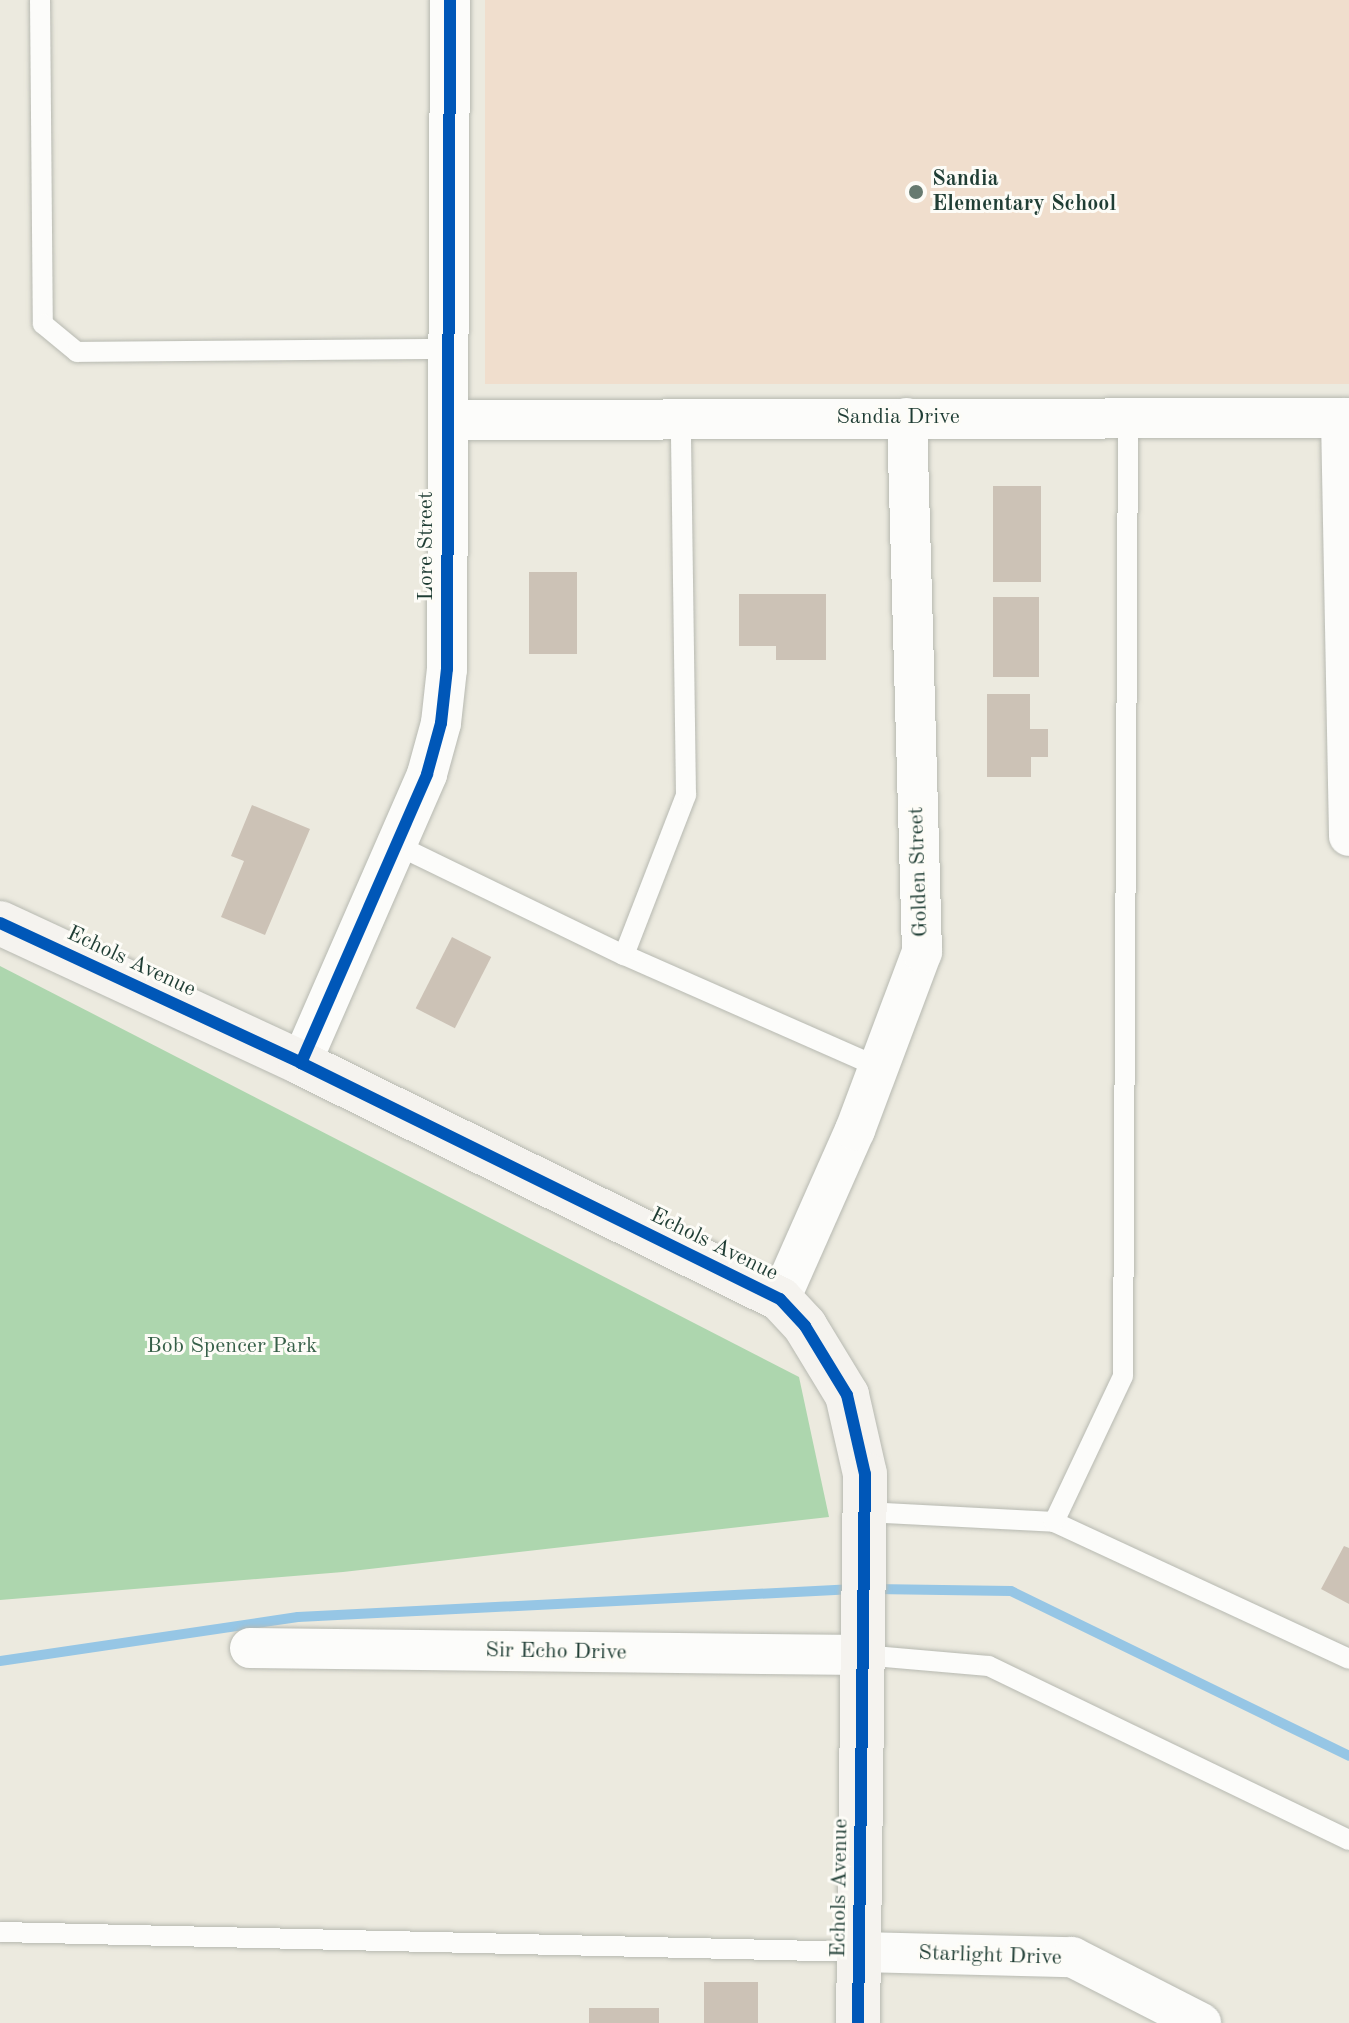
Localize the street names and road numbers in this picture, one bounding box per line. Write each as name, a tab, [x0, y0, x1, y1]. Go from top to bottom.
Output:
street label: Sandia Drive	[836, 405, 960, 431]
street label: Lore Street	[414, 491, 440, 601]
street label: Golden Street	[904, 806, 934, 938]
street label: Echols Avenue	[62, 921, 200, 1003]
street label: Echols Avenue	[646, 1203, 782, 1287]
street label: Sir Echo Drive	[485, 1638, 627, 1666]
street label: Echols Avenue	[826, 1818, 854, 1958]
street label: Starlight Drive	[918, 1940, 1062, 1972]

